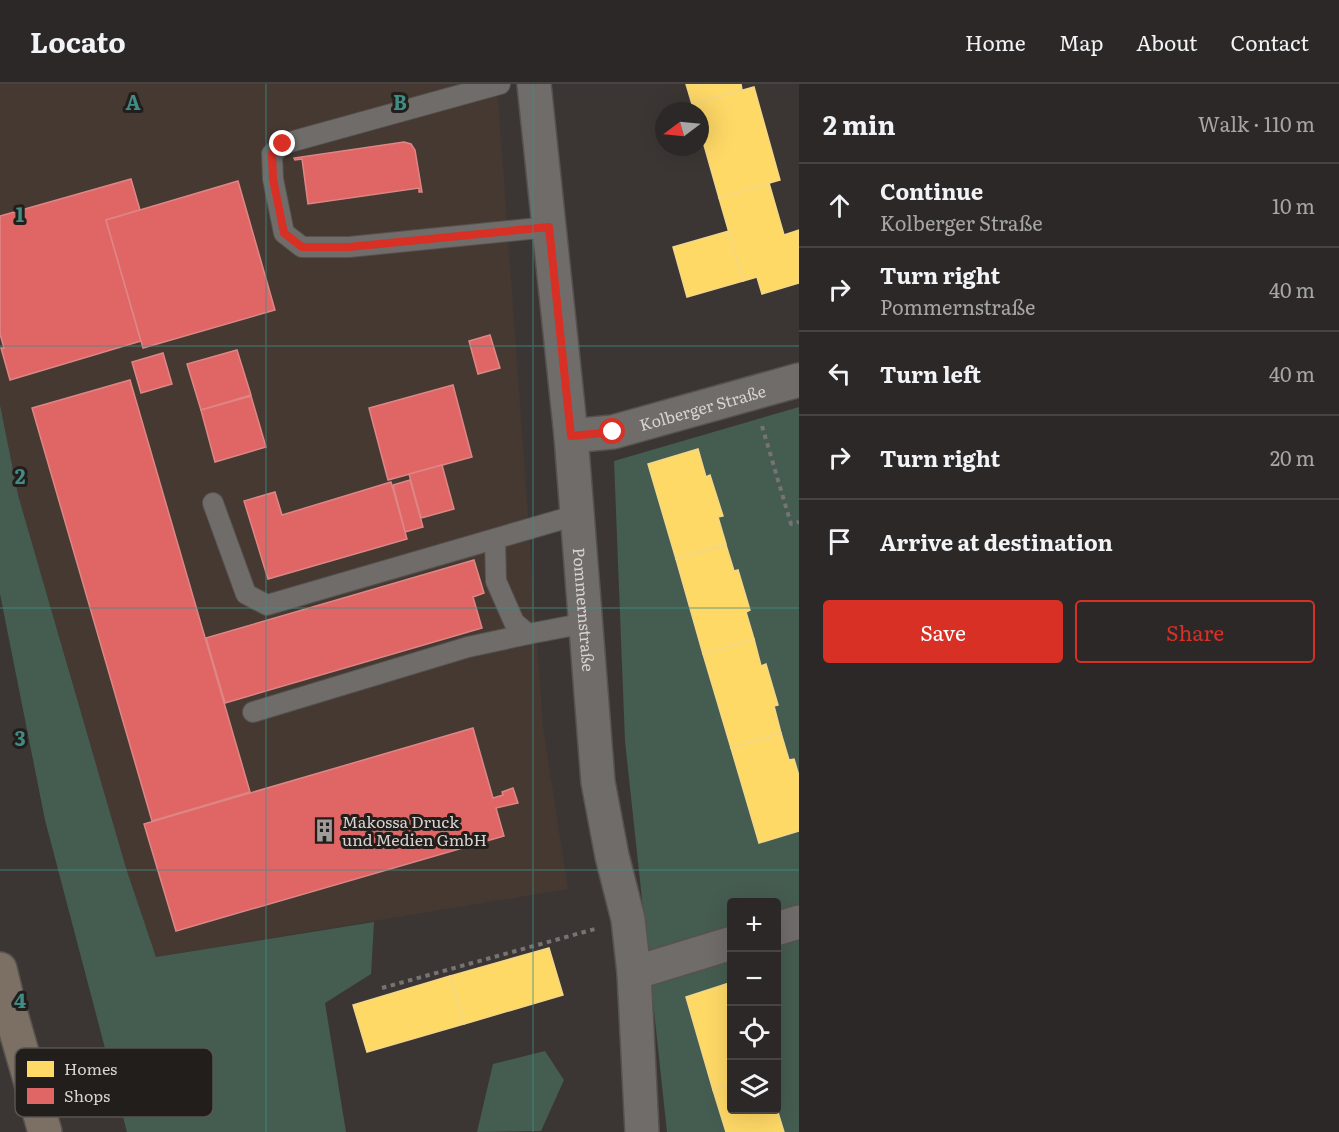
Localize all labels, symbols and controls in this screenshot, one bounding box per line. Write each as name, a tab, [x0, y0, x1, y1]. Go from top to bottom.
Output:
text: Locato	[30, 20, 126, 62]
text: Home	[965, 26, 1026, 57]
text: Map	[1059, 26, 1103, 57]
text: About	[1136, 26, 1198, 57]
text: Contact	[1231, 26, 1309, 57]
text: A	[125, 86, 141, 116]
text: B	[393, 86, 407, 116]
north arrow	[655, 102, 709, 156]
text: 2 min	[823, 104, 896, 143]
text: Walk · 110 m	[1198, 108, 1315, 138]
route end	[269, 130, 295, 156]
text: Continue	[880, 174, 983, 207]
icon: ahead	[823, 189, 856, 222]
text: 10 m	[1272, 190, 1315, 220]
text: 1	[16, 198, 24, 228]
text: Kolberger Straße	[880, 207, 1043, 237]
text: Turn right	[880, 258, 1000, 291]
icon: right	[823, 273, 856, 306]
text: 40 m	[1269, 274, 1315, 304]
text: Pommernstraße	[880, 291, 1035, 321]
icon: left	[823, 357, 856, 390]
text: Turn left	[880, 357, 981, 390]
text: 40 m	[1269, 358, 1315, 388]
street label: Kolberger Straße	[636, 378, 768, 436]
route start	[599, 418, 625, 444]
icon: right	[823, 441, 856, 474]
text: Turn right	[880, 441, 1000, 474]
text: 20 m	[1270, 442, 1315, 472]
text: 2	[15, 460, 26, 490]
icon: arrive	[823, 525, 856, 558]
text: Arrive at destination	[880, 525, 1113, 558]
street label: Pommernstraße	[568, 547, 601, 672]
button: Save	[823, 600, 1063, 663]
button: Share	[1075, 600, 1315, 663]
text: 3	[14, 722, 26, 752]
place label: Makossa Druck und Medien GmbH	[342, 809, 487, 851]
building icon: Makossa Druck und Medien GmbH	[311, 817, 337, 843]
map controls	[727, 898, 781, 1114]
button: +	[727, 898, 781, 952]
button: −	[727, 952, 781, 1006]
text: 4	[14, 984, 26, 1014]
button: locate	[727, 1006, 781, 1060]
legend	[15, 1048, 213, 1117]
text: Homes	[64, 1056, 117, 1080]
button: layers	[727, 1060, 781, 1114]
text: Shops	[64, 1083, 110, 1107]

